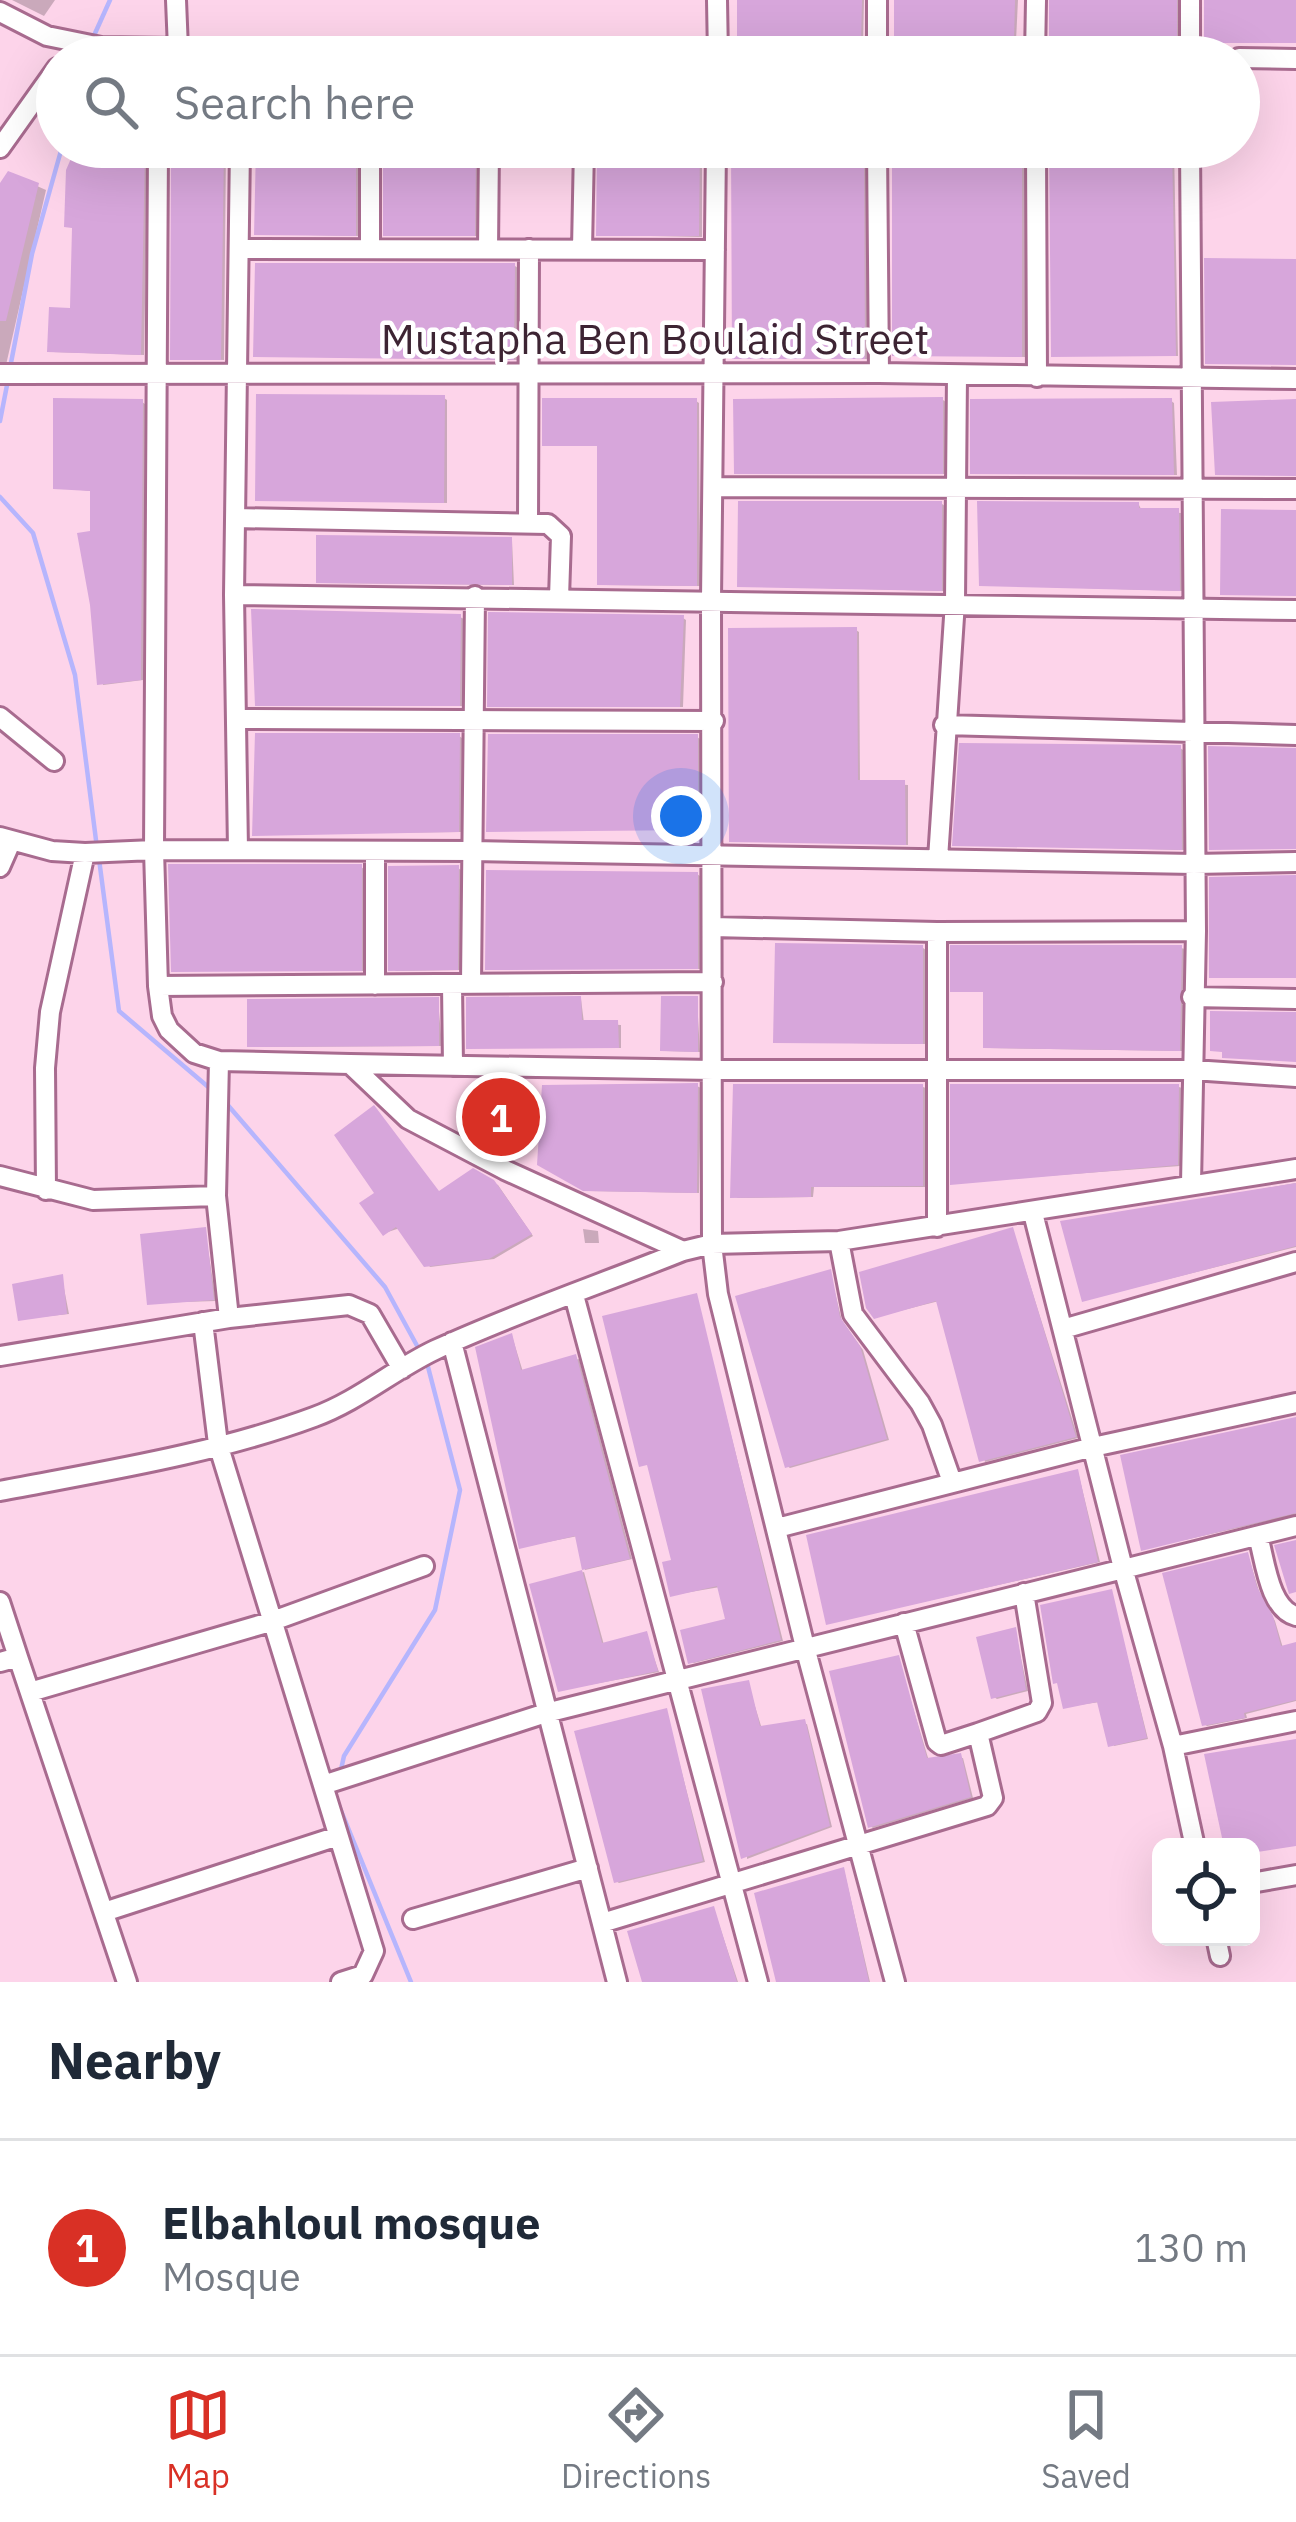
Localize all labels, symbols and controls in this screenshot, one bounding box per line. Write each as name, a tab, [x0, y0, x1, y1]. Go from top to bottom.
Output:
search box	[36, 36, 1260, 168]
icon: search	[78, 69, 144, 135]
text: Search here	[174, 73, 415, 131]
street label: Mustapha Ben Boulaid Street	[381, 311, 929, 366]
your location	[651, 786, 711, 846]
pin: 1	[462, 1072, 540, 1162]
map controls	[1152, 1838, 1260, 1946]
button: locate	[1152, 1838, 1260, 1946]
text: Nearby	[48, 2027, 221, 2093]
text: Elbahloul mosque	[162, 2193, 541, 2251]
text: 1	[75, 2222, 99, 2273]
text: 130 m	[1135, 2222, 1248, 2273]
text: Mosque	[162, 2251, 301, 2302]
tab: Map	[165, 2382, 231, 2497]
tab: Directions	[561, 2382, 711, 2497]
tab: Saved	[1041, 2382, 1131, 2497]

